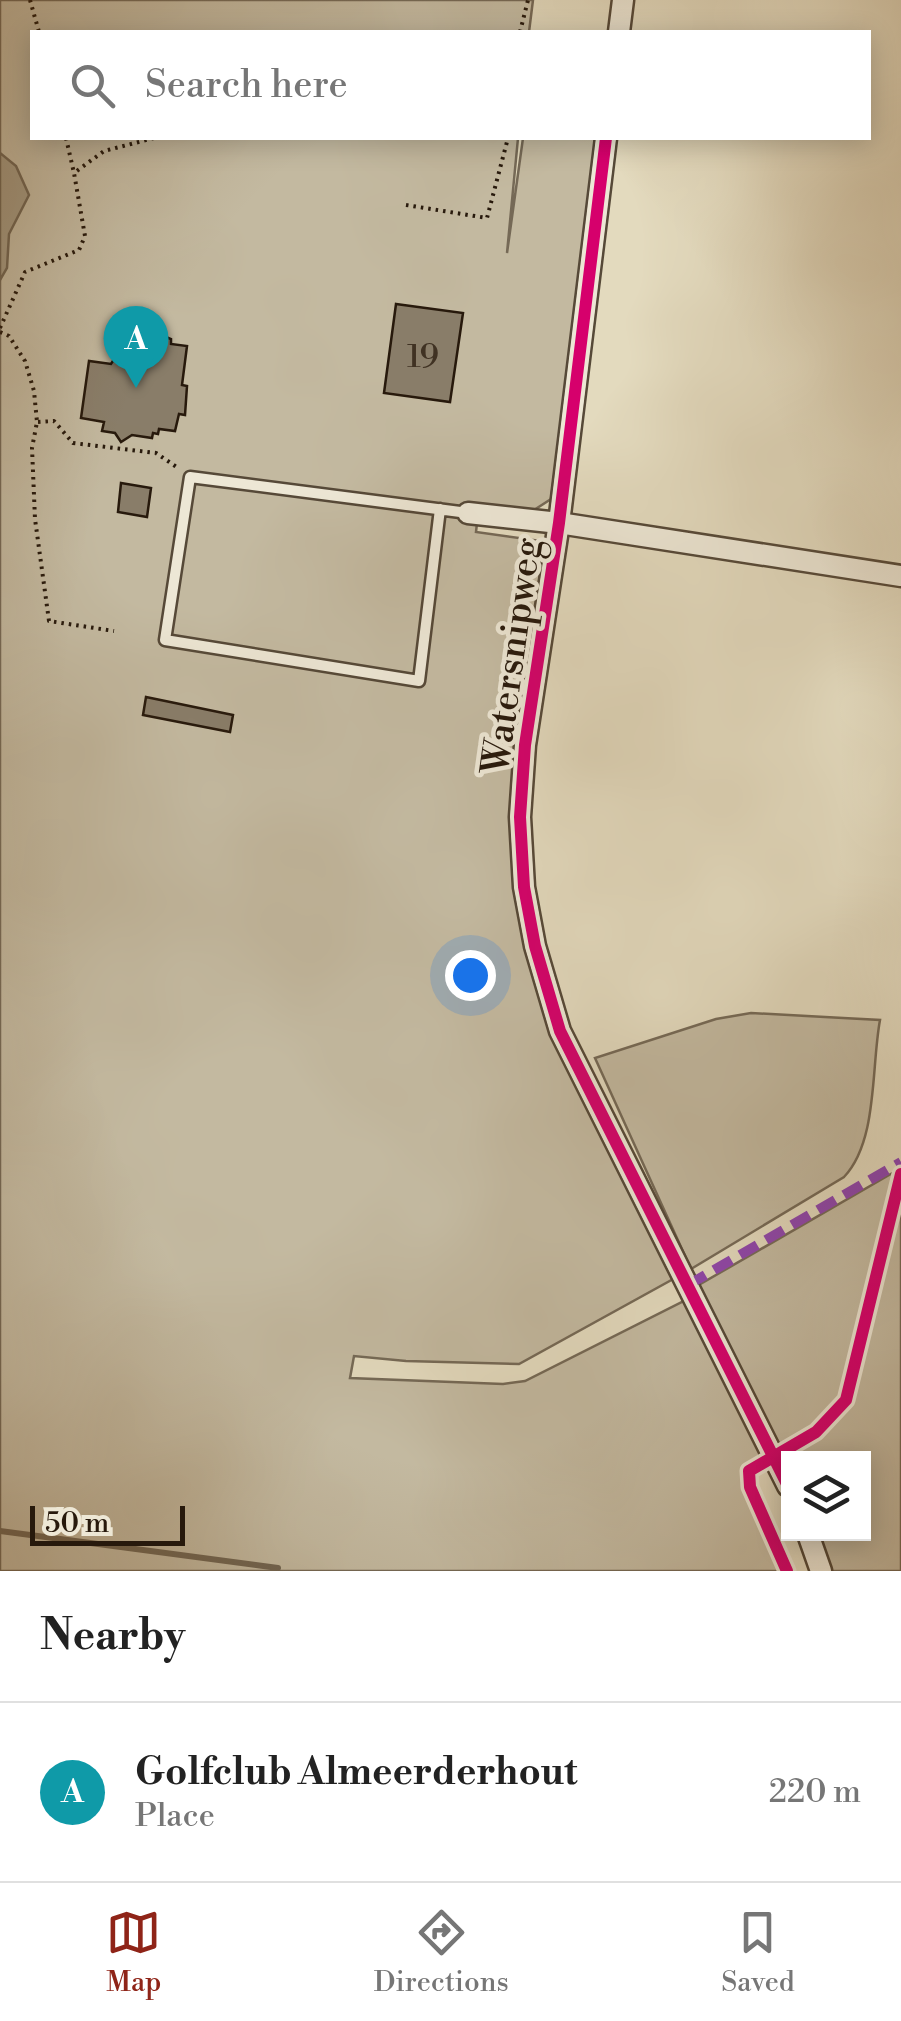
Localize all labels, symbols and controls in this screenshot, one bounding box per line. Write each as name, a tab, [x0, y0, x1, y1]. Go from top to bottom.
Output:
search box	[30, 30, 871, 140]
icon: search	[65, 58, 120, 113]
text: Search here	[145, 62, 348, 109]
pin: A	[104, 306, 168, 388]
house number: 19	[407, 337, 439, 377]
street label: Watersnipweg	[472, 535, 552, 778]
your location	[445, 950, 496, 1001]
map controls	[781, 1451, 871, 1541]
button: layers	[781, 1451, 871, 1541]
scale bar	[30, 1501, 185, 1546]
text: 50 m	[45, 1506, 109, 1541]
text: Nearby	[40, 1610, 185, 1663]
text: Golfclub Almeerderhout	[135, 1749, 578, 1796]
text: A	[61, 1772, 84, 1812]
text: 220 m	[769, 1772, 861, 1812]
text: Place	[135, 1796, 215, 1836]
tab: Map	[106, 1905, 161, 2000]
tab: Directions	[374, 1905, 509, 2000]
tab: Saved	[721, 1905, 795, 2000]

